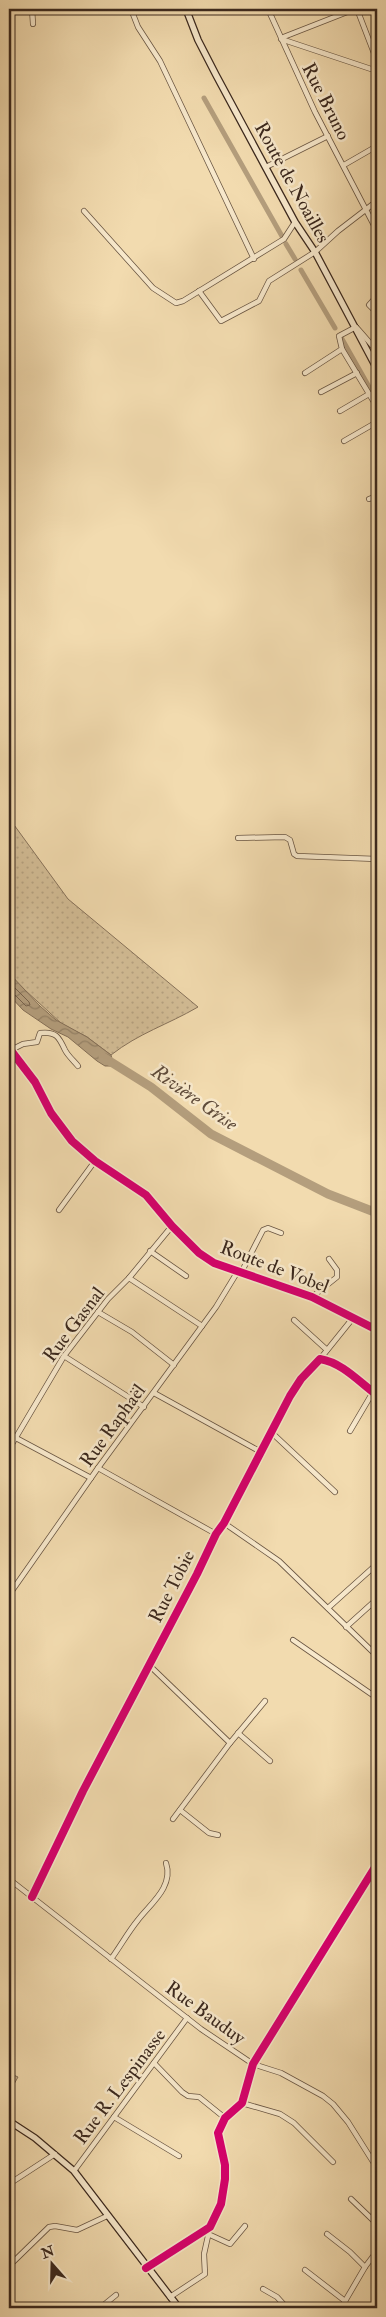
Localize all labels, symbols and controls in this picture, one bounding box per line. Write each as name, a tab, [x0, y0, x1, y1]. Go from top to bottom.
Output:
street label: Rue Bruno	[296, 59, 356, 144]
street label: Route de Noailles	[249, 118, 335, 247]
water label: Rivière Grise	[146, 1058, 243, 1136]
street label: Route de Vobel	[217, 1235, 333, 1299]
street label: Rue Gasnal	[38, 1282, 110, 1367]
street label: Rue Raphaël	[75, 1379, 152, 1472]
street label: Rue Tobie	[143, 1546, 200, 1627]
street label: Rue Bauduy	[161, 1976, 251, 2050]
street label: Rue R. Lespinasse	[69, 2024, 172, 2150]
north arrow	[28, 2240, 78, 2290]
text: N	[38, 2242, 57, 2263]

